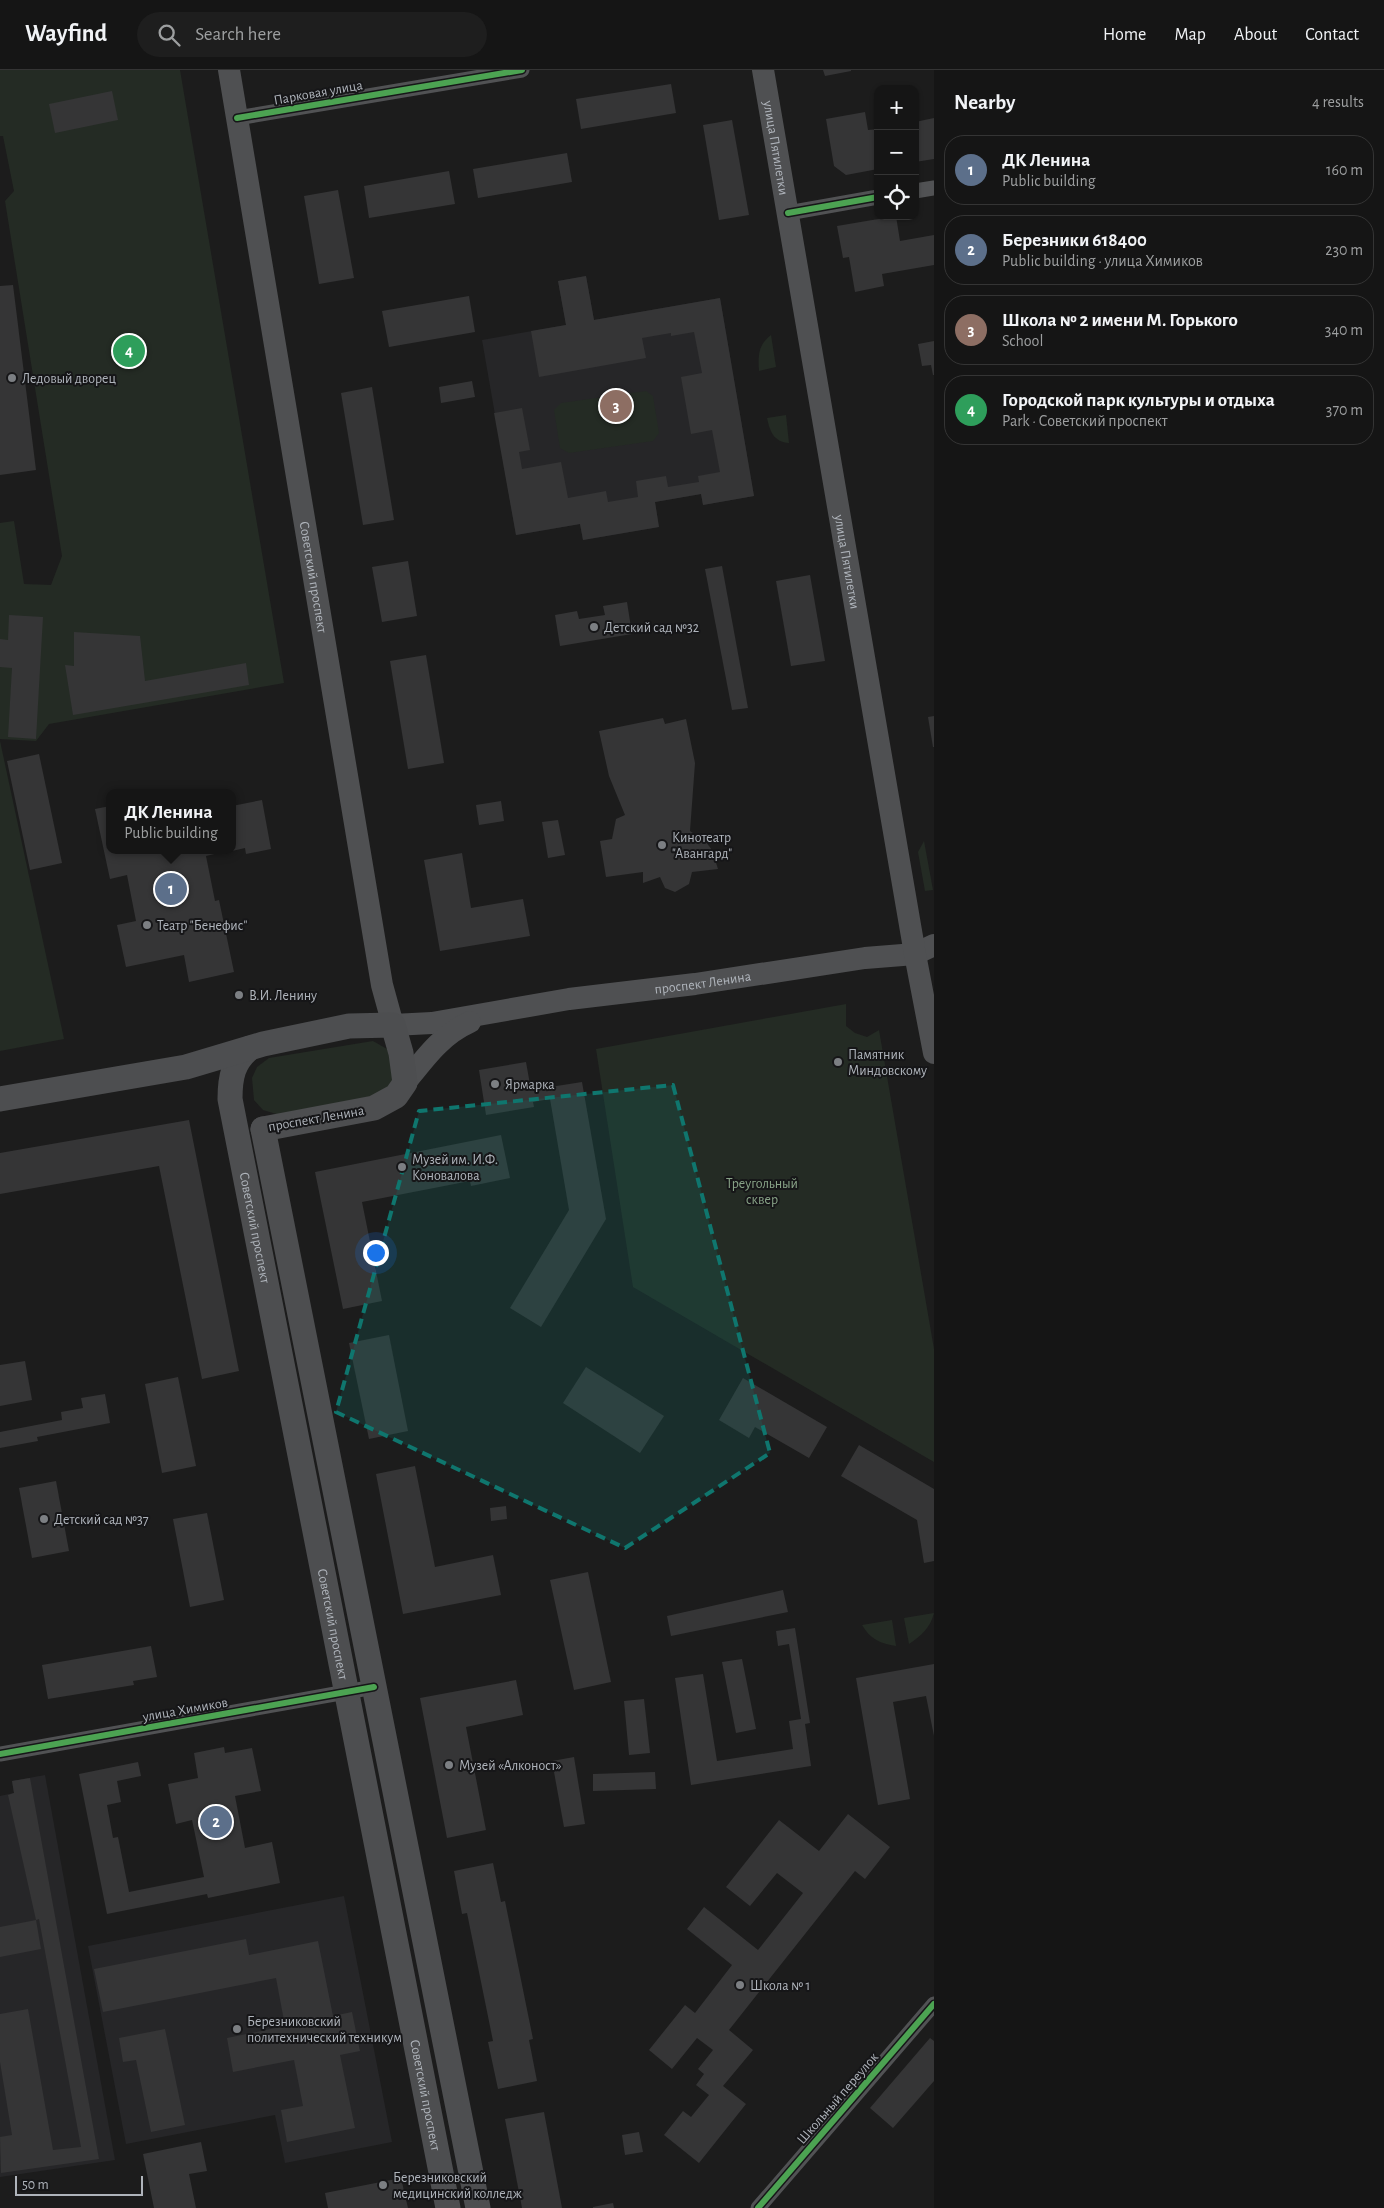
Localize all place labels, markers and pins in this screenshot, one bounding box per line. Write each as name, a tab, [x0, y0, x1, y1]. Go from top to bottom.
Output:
pin: 4	[113, 332, 145, 370]
marker: Ледовый дворец	[6, 372, 18, 384]
place label: Ледовый дворец	[22, 372, 116, 386]
pin: 3	[600, 387, 632, 425]
marker: Детский сад №32	[588, 621, 600, 633]
place label: Детский сад №32	[604, 621, 699, 635]
place label: Кинотеатр "Авангард"	[672, 831, 732, 861]
marker: Кинотеатр "Авангард"	[656, 839, 668, 851]
pin: 1	[155, 870, 187, 908]
marker: Театр "Бенефис"	[141, 919, 153, 931]
place label: Театр "Бенефис"	[157, 919, 247, 933]
marker: В.И. Ленину	[233, 989, 245, 1001]
place label: В.И. Ленину	[249, 989, 317, 1003]
place label: Памятник Миндовскому	[848, 1048, 927, 1078]
marker: Памятник Миндовскому	[832, 1056, 844, 1068]
marker: Ярмарка	[489, 1078, 501, 1090]
place label: Ярмарка	[505, 1078, 555, 1092]
place label: Музей им. И.Ф. Коновалова	[412, 1153, 498, 1183]
marker: Музей им. И.Ф. Коновалова	[396, 1161, 408, 1173]
marker: Детский сад №37	[38, 1513, 50, 1525]
place label: Детский сад №37	[54, 1513, 149, 1527]
marker: Музей «Алконост»	[443, 1759, 455, 1771]
place label: Музей «Алконост»	[459, 1759, 561, 1773]
pin: 2	[200, 1803, 232, 1841]
marker: Школа № 1	[734, 1979, 746, 1991]
place label: Школа № 1	[750, 1979, 810, 1993]
place label: Березниковский политехнический техникум	[247, 2015, 402, 2045]
marker: Березниковский политехнический техникум	[231, 2023, 243, 2035]
place label: Березниковский медицинский колледж	[393, 2171, 522, 2201]
marker: Березниковский медицинский колледж	[377, 2179, 389, 2191]

